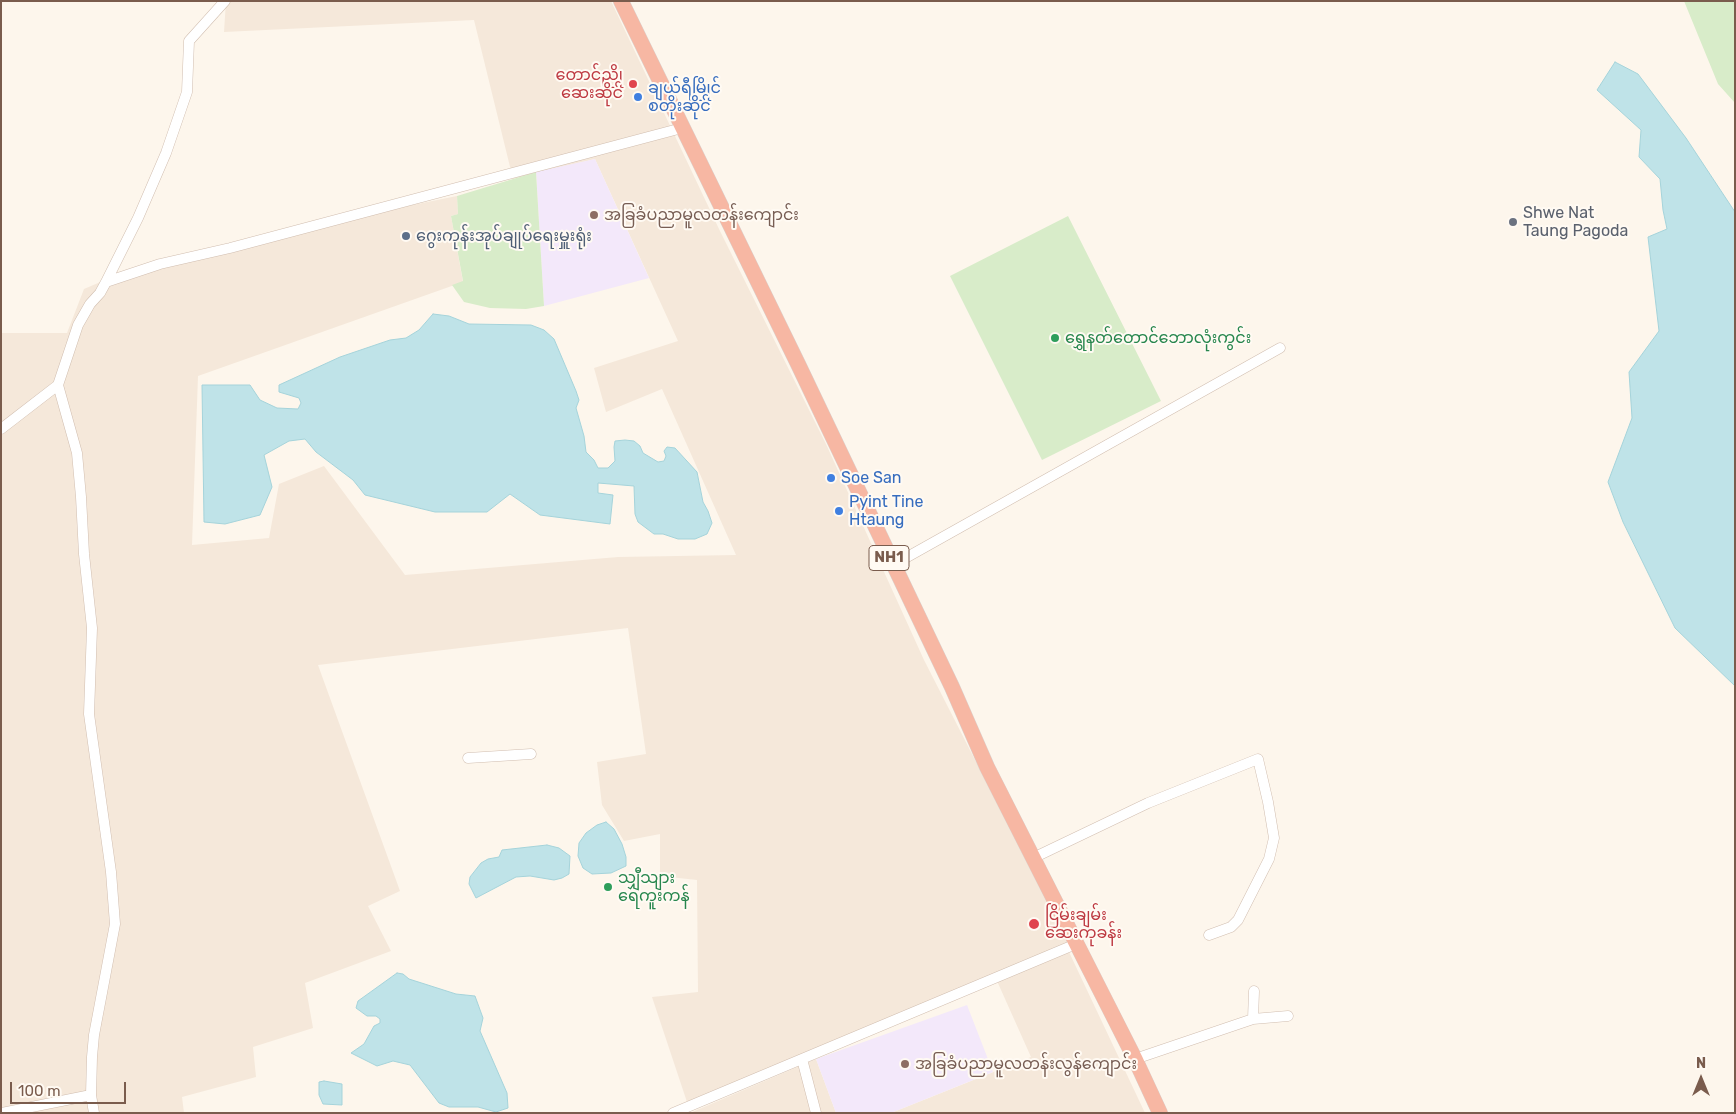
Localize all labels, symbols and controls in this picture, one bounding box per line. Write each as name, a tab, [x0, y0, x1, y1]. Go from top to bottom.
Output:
place label: တောင်ညို ဆေးဆိုင်	[556, 65, 623, 103]
marker: တောင်ညို ဆေးဆိုင်	[627, 78, 639, 90]
place label: ချယ်ရီမြိုင် စတိုးဆိုင်	[648, 78, 721, 116]
marker: ချယ်ရီမြိုင် စတိုးဆိုင်	[632, 91, 644, 103]
place label: Shwe Nat Taung Pagoda	[1523, 203, 1628, 241]
place label: အခြခံပညာမူလတန်းကျောင်း	[604, 205, 799, 225]
marker: အခြခံပညာမူလတန်းကျောင်း	[588, 209, 600, 221]
marker: Shwe Nat Taung Pagoda	[1507, 216, 1519, 228]
place label: ဂွေးကုန်းအုပ်ချုပ်ရေးမှူးရုံး	[416, 226, 592, 246]
marker: ဂွေးကုန်းအုပ်ချုပ်ရေးမှူးရုံး	[400, 230, 412, 242]
place label: ရွှေနတ်တောင်ဘောလုံးကွင်း	[1065, 328, 1251, 348]
marker: ရွှေနတ်တောင်ဘောလုံးကွင်း	[1049, 332, 1061, 344]
place label: Soe San	[841, 468, 901, 488]
marker: Soe San	[825, 472, 837, 484]
place label: Pyint Tine Htaung	[849, 492, 923, 530]
marker: Pyint Tine Htaung	[833, 505, 845, 517]
road number: NH1	[869, 546, 909, 570]
place label: သျှီသျား ရေကူးကန်	[618, 868, 690, 906]
marker: သျှီသျား ရေကူးကန်	[602, 881, 614, 893]
place label: ငြိမ်းချမ်း ဆေးကုခန်း	[1045, 905, 1122, 943]
marker: ငြိမ်းချမ်း ဆေးကုခန်း	[1027, 917, 1041, 931]
place label: အခြခံပညာမူလတန်းလွန်ကျောင်း	[915, 1054, 1137, 1074]
north arrow	[1676, 1054, 1726, 1104]
text: N	[1696, 1055, 1706, 1072]
marker: အခြခံပညာမူလတန်းလွန်ကျောင်း	[899, 1058, 911, 1070]
scale bar	[12, 1072, 129, 1104]
text: 100 m	[18, 1082, 60, 1100]

